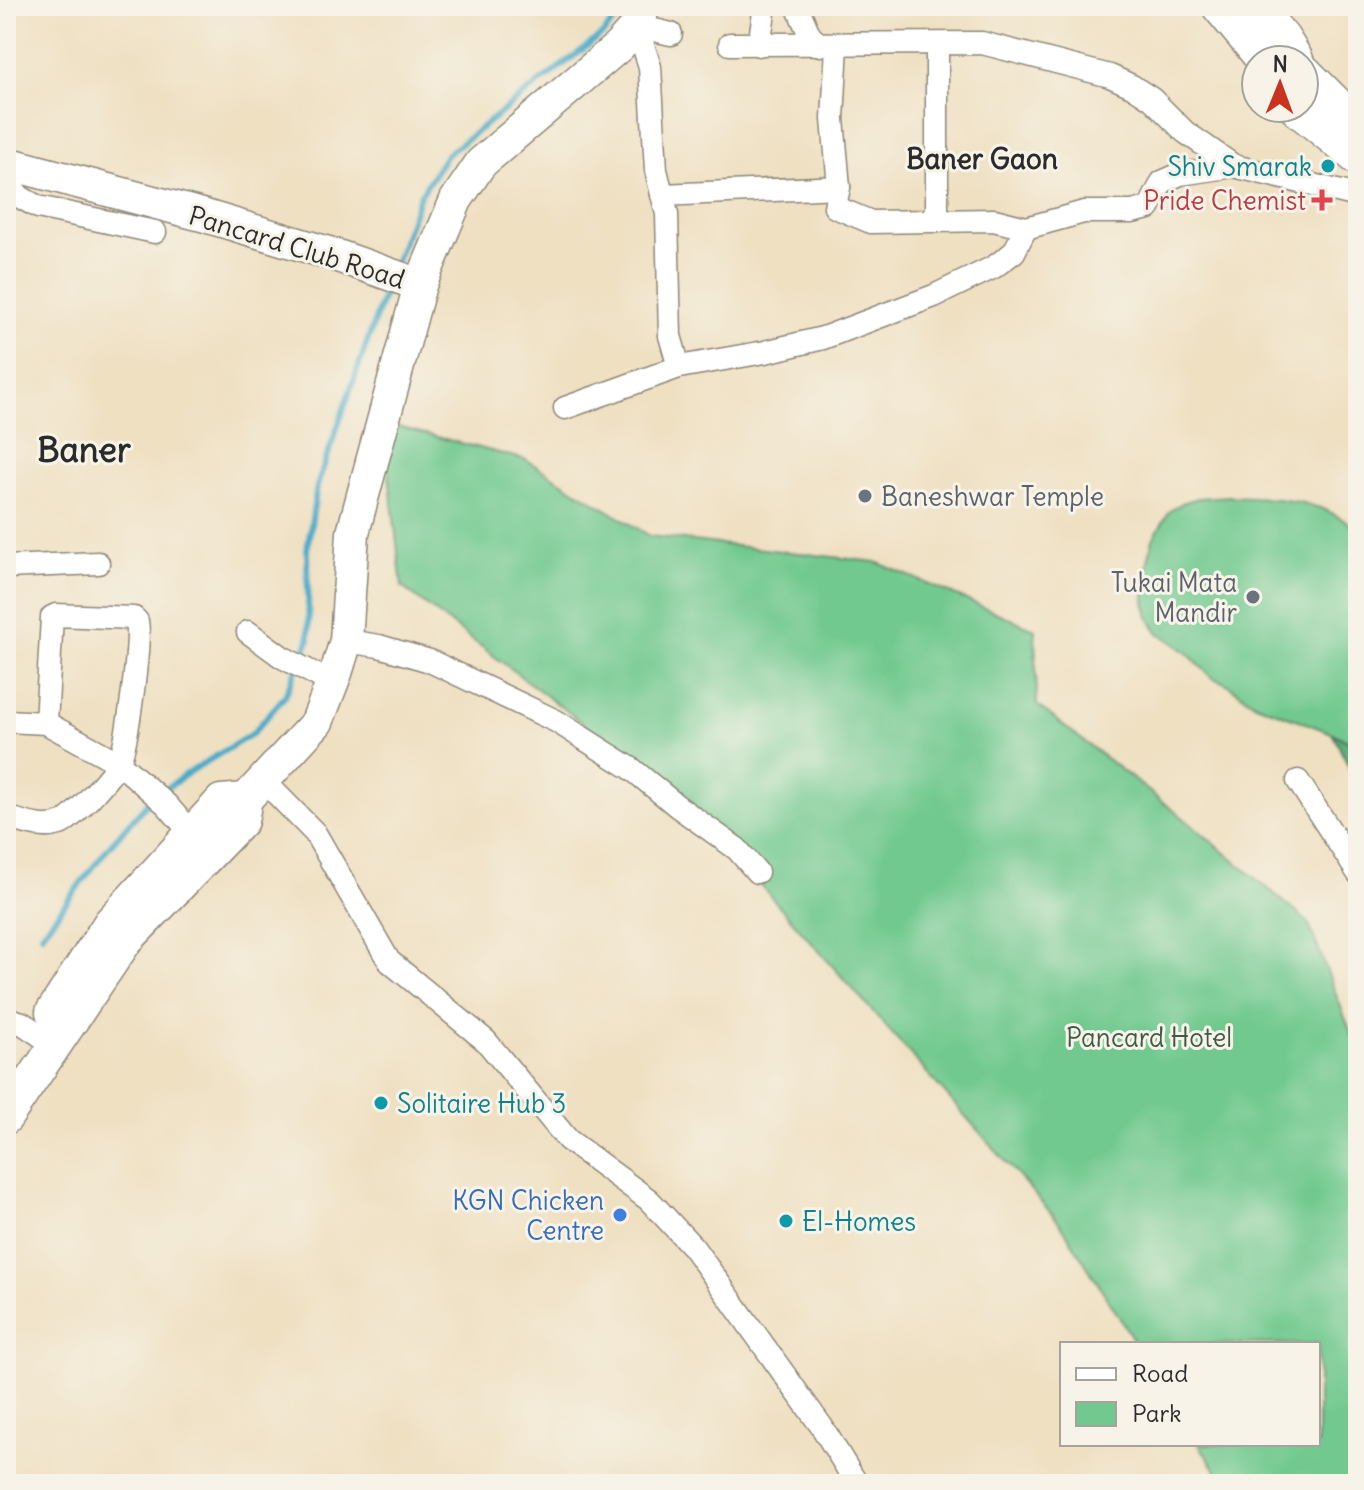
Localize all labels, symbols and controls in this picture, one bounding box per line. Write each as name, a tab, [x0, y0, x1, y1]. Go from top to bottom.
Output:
north arrow	[1240, 44, 1320, 124]
text: N	[1273, 50, 1288, 78]
district label: Baner Gaon	[906, 141, 1058, 177]
place label: Shiv Smarak	[1167, 150, 1312, 183]
marker: Shiv Smarak	[1319, 157, 1337, 175]
place label: Pride Chemist	[1143, 184, 1306, 217]
marker: Pride Chemist	[1313, 191, 1331, 209]
street label: Pancard Club Road	[185, 198, 409, 296]
district label: Baner	[37, 428, 131, 471]
place label: Baneshwar Temple	[881, 480, 1104, 513]
marker: Baneshwar Temple	[856, 487, 874, 505]
place label: Tukai Mata Mandir	[1111, 566, 1237, 629]
marker: Tukai Mata Mandir	[1244, 588, 1262, 606]
park label: Pancard Hotel	[1066, 1021, 1232, 1054]
place label: Solitaire Hub 3	[397, 1087, 566, 1120]
marker: Solitaire Hub 3	[372, 1094, 390, 1112]
place label: KGN Chicken Centre	[452, 1184, 604, 1247]
place label: El-Homes	[802, 1205, 916, 1238]
marker: KGN Chicken Centre	[611, 1206, 629, 1224]
marker: El-Homes	[777, 1212, 795, 1230]
legend	[1060, 1342, 1320, 1446]
text: Road	[1132, 1358, 1188, 1388]
text: Park	[1132, 1398, 1182, 1428]

